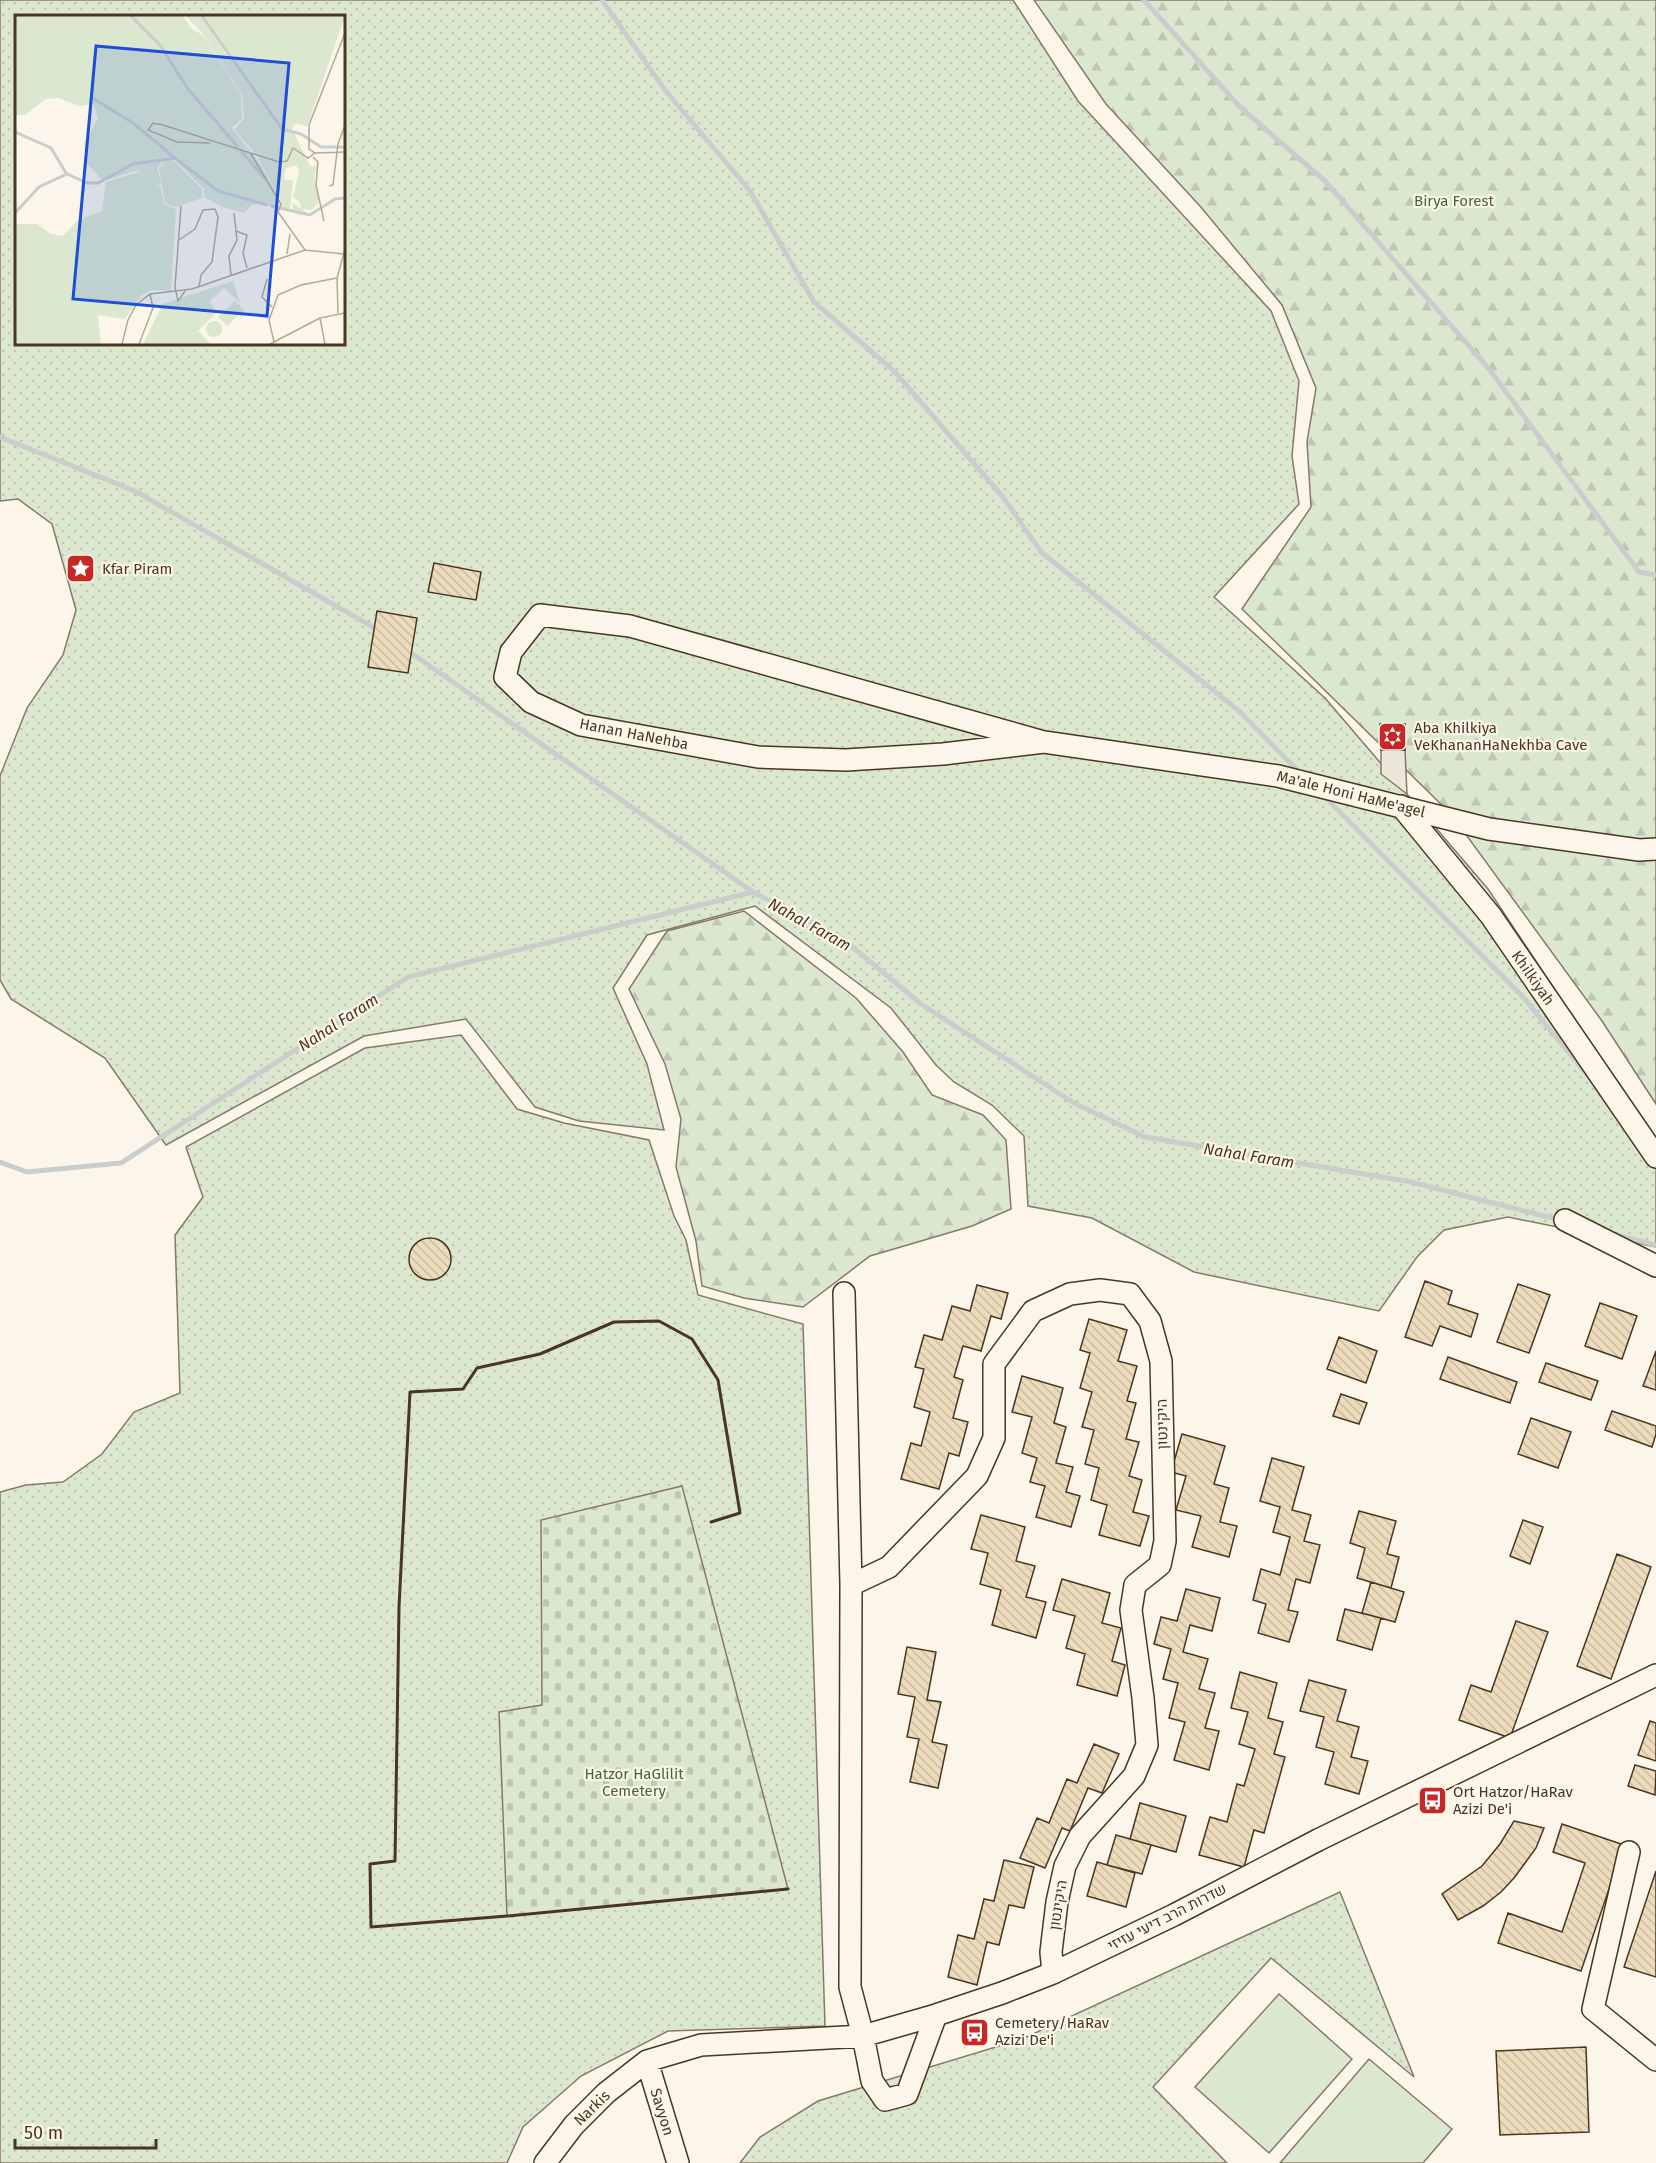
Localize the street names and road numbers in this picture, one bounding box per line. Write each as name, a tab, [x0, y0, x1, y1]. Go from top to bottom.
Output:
street label: Hanan HaNehba	[578, 715, 690, 753]
street label: Ma'ale Honi HaMe'agel	[1275, 767, 1428, 821]
street label: Khilkiyah	[1508, 947, 1558, 1009]
street label: היקינטון	[1153, 1399, 1171, 1449]
street label: היקינטון	[1045, 1879, 1071, 1931]
street label: שדרות הרב דיעי עזיזי	[1105, 1879, 1229, 1955]
street label: Savyon	[646, 2086, 678, 2138]
street label: Narkis	[570, 2087, 614, 2129]

